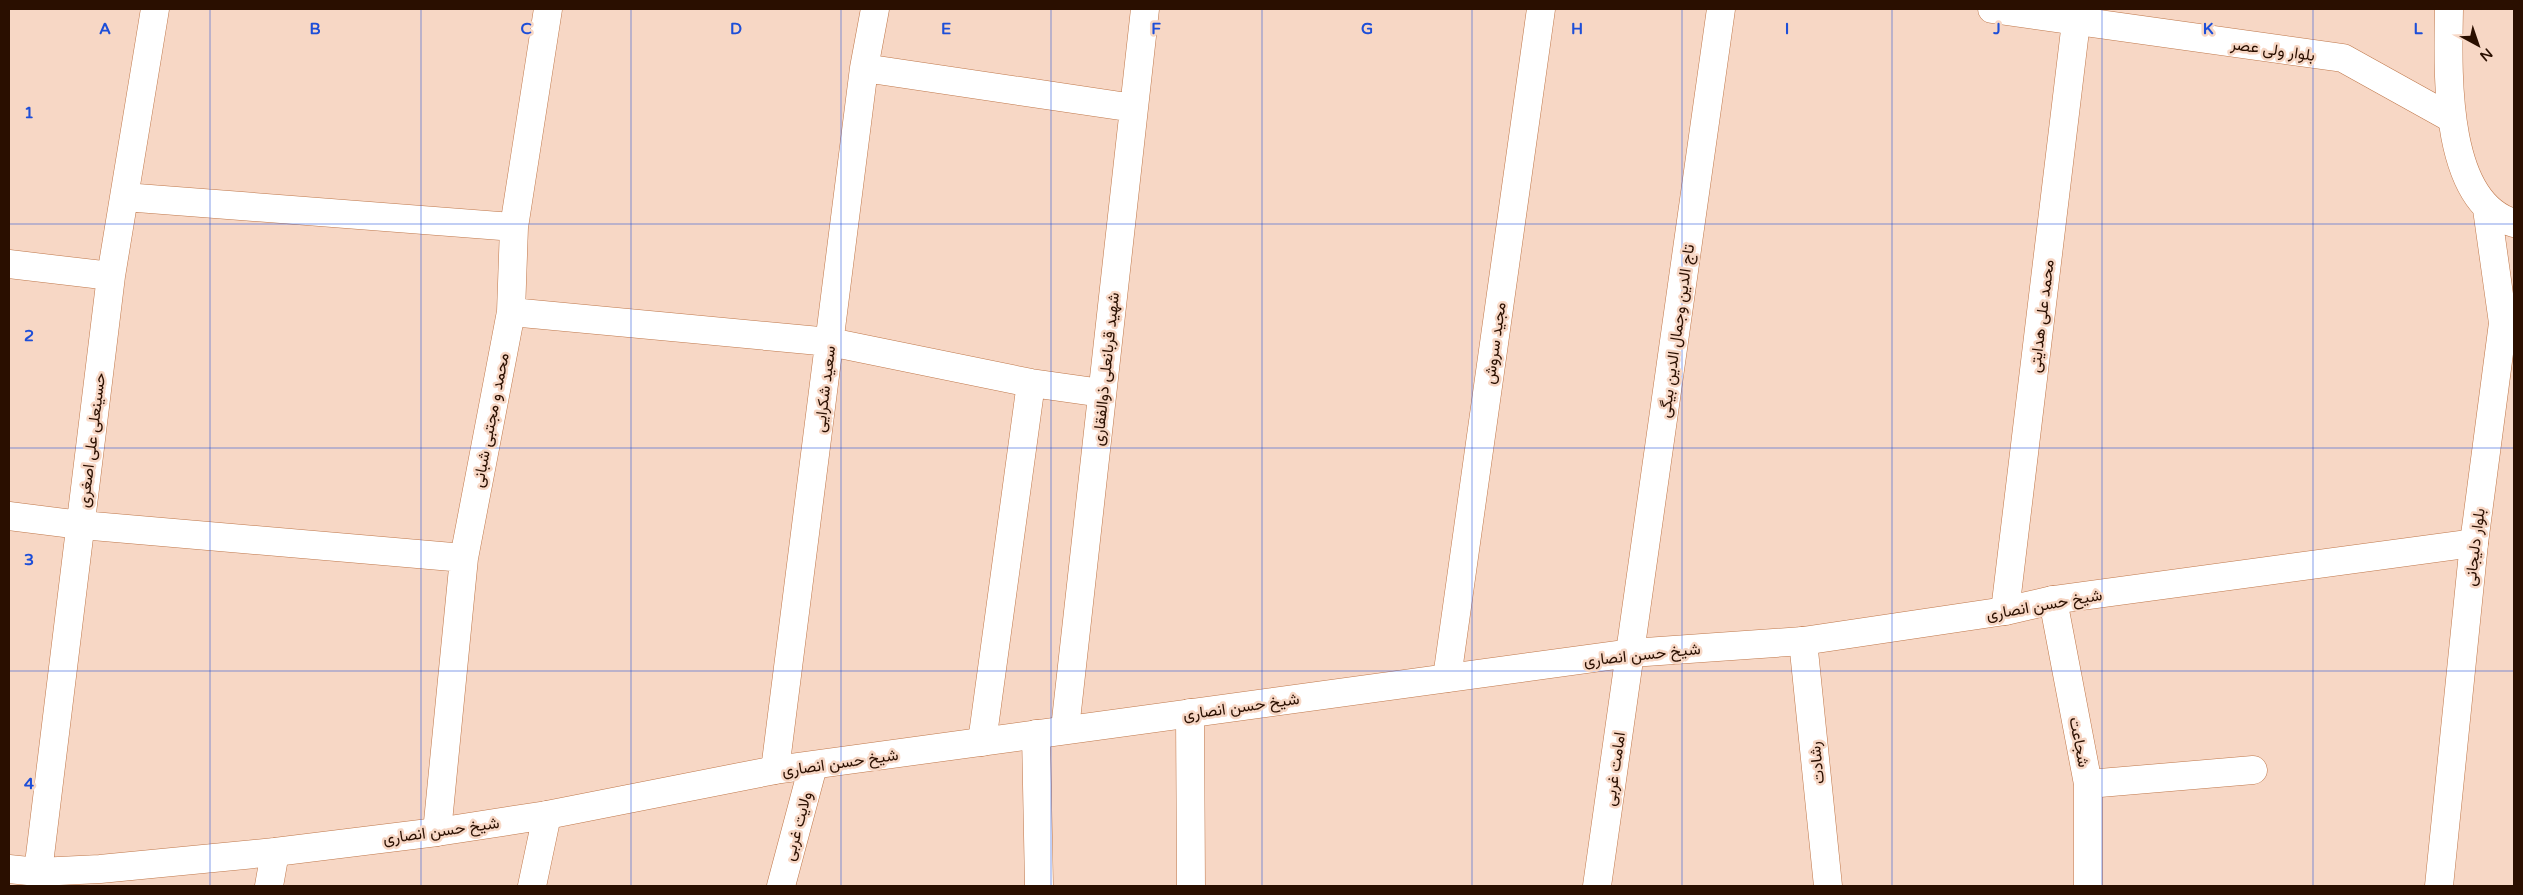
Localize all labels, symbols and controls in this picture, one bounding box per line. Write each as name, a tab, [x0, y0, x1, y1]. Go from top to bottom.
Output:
text: A	[99, 19, 111, 39]
text: B	[309, 19, 321, 39]
text: C	[520, 19, 532, 39]
text: D	[730, 19, 742, 39]
text: E	[941, 19, 951, 39]
text: F	[1151, 19, 1161, 39]
text: G	[1361, 19, 1373, 39]
text: H	[1571, 19, 1583, 39]
text: I	[1785, 19, 1789, 39]
text: J	[1992, 19, 2001, 39]
text: K	[2203, 19, 2214, 39]
text: L	[2413, 19, 2423, 39]
north arrow	[2453, 20, 2503, 70]
street label: بلوار ولی عصر	[2228, 34, 2316, 66]
text: N	[2476, 44, 2496, 65]
text: 1	[24, 103, 34, 123]
street label: تاج الدین وجمال الدین بیگی	[1655, 243, 1700, 419]
street label: محمد علی هدایتی	[2025, 258, 2059, 374]
street label: شهید قربانعلی ذوالفقاری	[1088, 291, 1124, 447]
street label: مجید سروش	[1479, 301, 1511, 385]
text: 2	[24, 326, 34, 346]
street label: سعید شکرایی	[810, 345, 840, 434]
street label: محمد و مجتبی شبانی	[468, 351, 514, 489]
street label: حسینعلی علی اصغری	[74, 371, 110, 509]
street label: بلوار دلیجانی	[2460, 507, 2490, 587]
text: 3	[24, 550, 34, 570]
street label: شیخ حسن انصاری	[1985, 585, 2104, 626]
street label: شیخ حسن انصاری	[1583, 639, 1702, 672]
street label: شیخ حسن انصاری	[1182, 689, 1301, 726]
street label: شجاعت	[2064, 715, 2094, 769]
street label: امامت غربی	[1600, 731, 1630, 808]
street label: رشادت	[1805, 741, 1829, 785]
street label: شیخ حسن انصاری	[781, 745, 900, 782]
text: 4	[24, 774, 34, 794]
street label: ولایت غربی	[779, 789, 817, 863]
street label: شیخ حسن انصاری	[382, 813, 501, 850]

